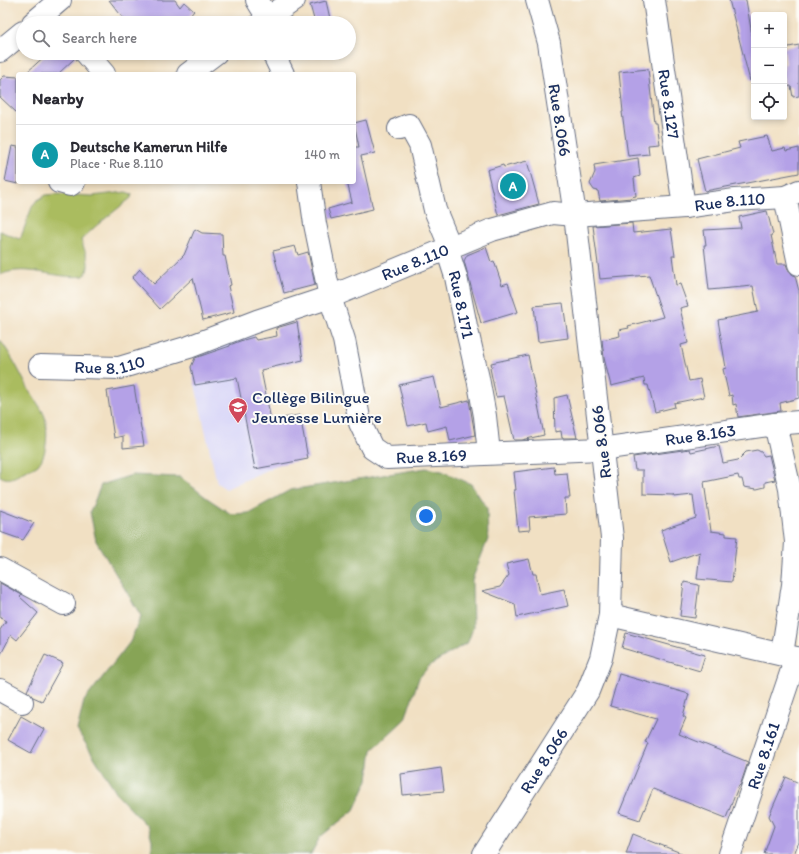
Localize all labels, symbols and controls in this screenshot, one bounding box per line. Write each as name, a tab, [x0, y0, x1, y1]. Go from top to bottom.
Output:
map controls	[751, 12, 787, 120]
button: +	[751, 12, 787, 48]
search box	[16, 16, 356, 60]
icon: search	[30, 27, 52, 49]
text: Search here	[62, 29, 137, 47]
button: −	[751, 48, 787, 84]
street label: Rue 8.127	[654, 68, 684, 141]
street label: Rue 8.066	[544, 82, 576, 158]
button: locate	[751, 84, 787, 120]
text: Nearby	[32, 88, 84, 108]
text: Deutsche Kamerun Hilfe	[70, 138, 227, 156]
text: A	[41, 147, 49, 162]
text: 140 m	[304, 147, 340, 162]
text: Place · Rue 8.110	[70, 156, 163, 171]
pin: A	[500, 171, 526, 201]
street label: Rue 8.110	[693, 188, 766, 215]
street label: Rue 8.110	[378, 239, 452, 285]
street label: Rue 8.171	[444, 268, 479, 341]
street label: Rue 8.110	[74, 351, 147, 378]
place label: Collège Bilingue Jeunesse Lumière	[252, 387, 382, 427]
school or university icon: Collège Bilingue Jeunesse Lumière	[227, 396, 249, 424]
street label: Rue 8.066	[587, 404, 615, 480]
street label: Rue 8.163	[664, 420, 737, 450]
street label: Rue 8.169	[396, 445, 467, 468]
your location	[416, 506, 436, 526]
street label: Rue 8.161	[743, 719, 784, 792]
street label: Rue 8.066	[515, 724, 572, 797]

